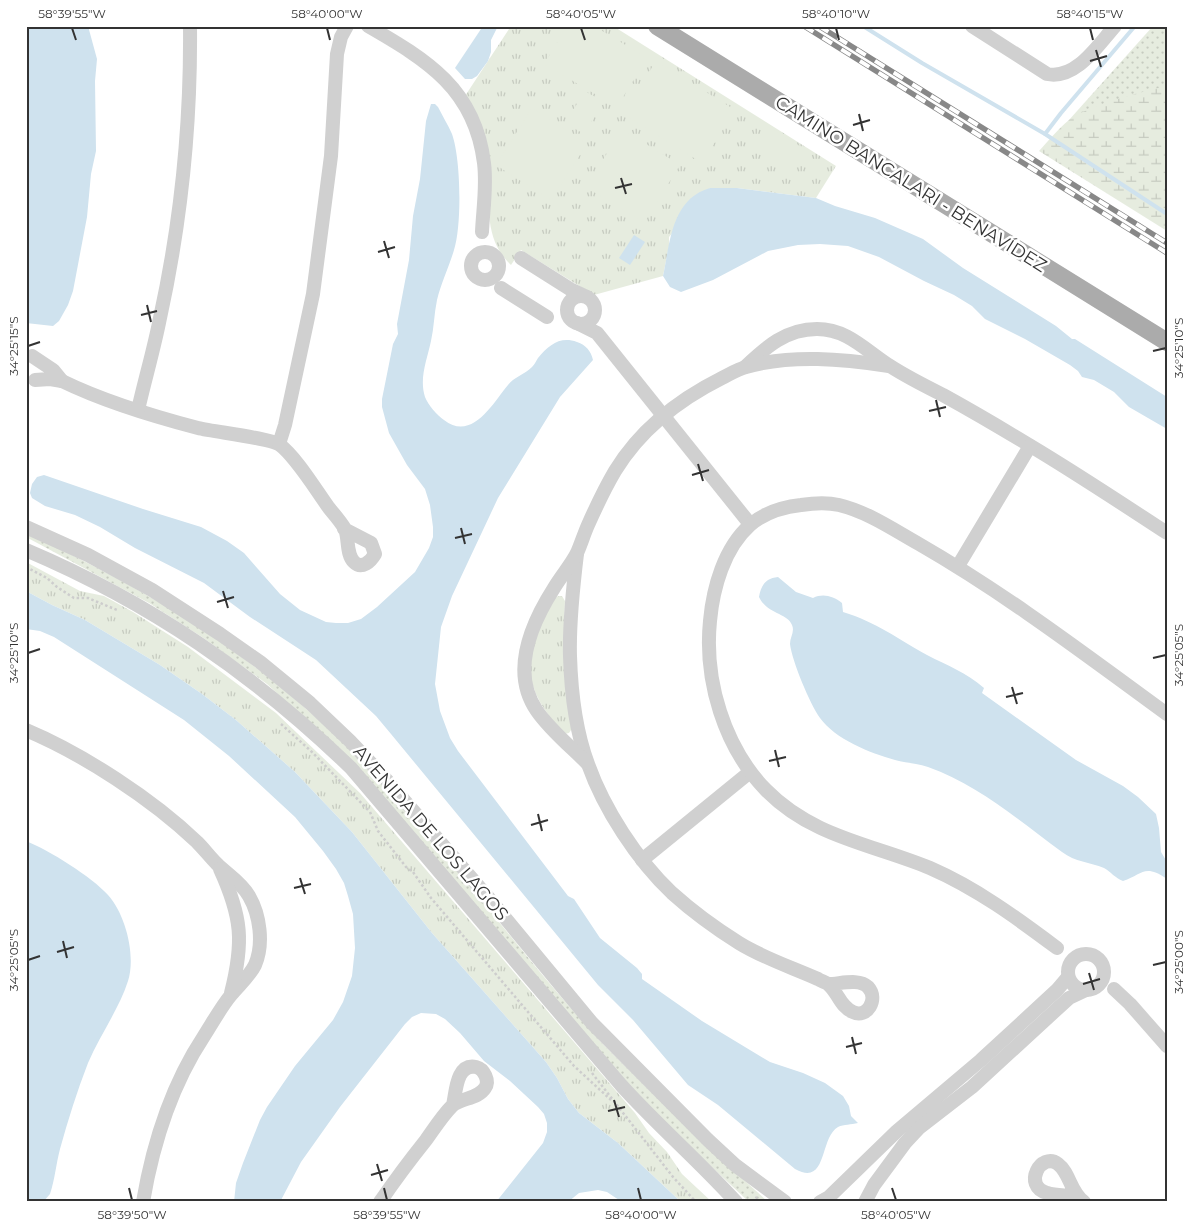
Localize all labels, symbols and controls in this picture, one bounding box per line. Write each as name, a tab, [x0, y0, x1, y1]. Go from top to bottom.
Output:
text: 58°39'55"W	[38, 6, 106, 21]
text: 58°40'00"W	[291, 6, 363, 21]
text: 58°40'05"W	[546, 6, 616, 21]
text: 58°40'10"W	[802, 6, 870, 21]
text: 58°40'15"W	[1057, 6, 1123, 21]
street label: CAMINO BANCALARI - BENAVÍDEZ	[771, 91, 1051, 277]
text: 34°25'15"S	[6, 316, 21, 376]
text: 34°25'10"S	[1171, 318, 1186, 378]
text: 34°25'10"S	[6, 623, 21, 683]
text: 34°25'05"S	[1171, 624, 1186, 686]
street label: AVENIDA DE LOS LAGOS	[349, 741, 513, 925]
text: 34°25'05"S	[6, 929, 21, 991]
text: 34°25'00"S	[1171, 930, 1186, 994]
text: 58°39'50"W	[98, 1207, 167, 1222]
text: 58°39'55"W	[353, 1207, 421, 1222]
text: 58°40'00"W	[605, 1207, 677, 1222]
text: 58°40'05"W	[861, 1207, 931, 1222]

